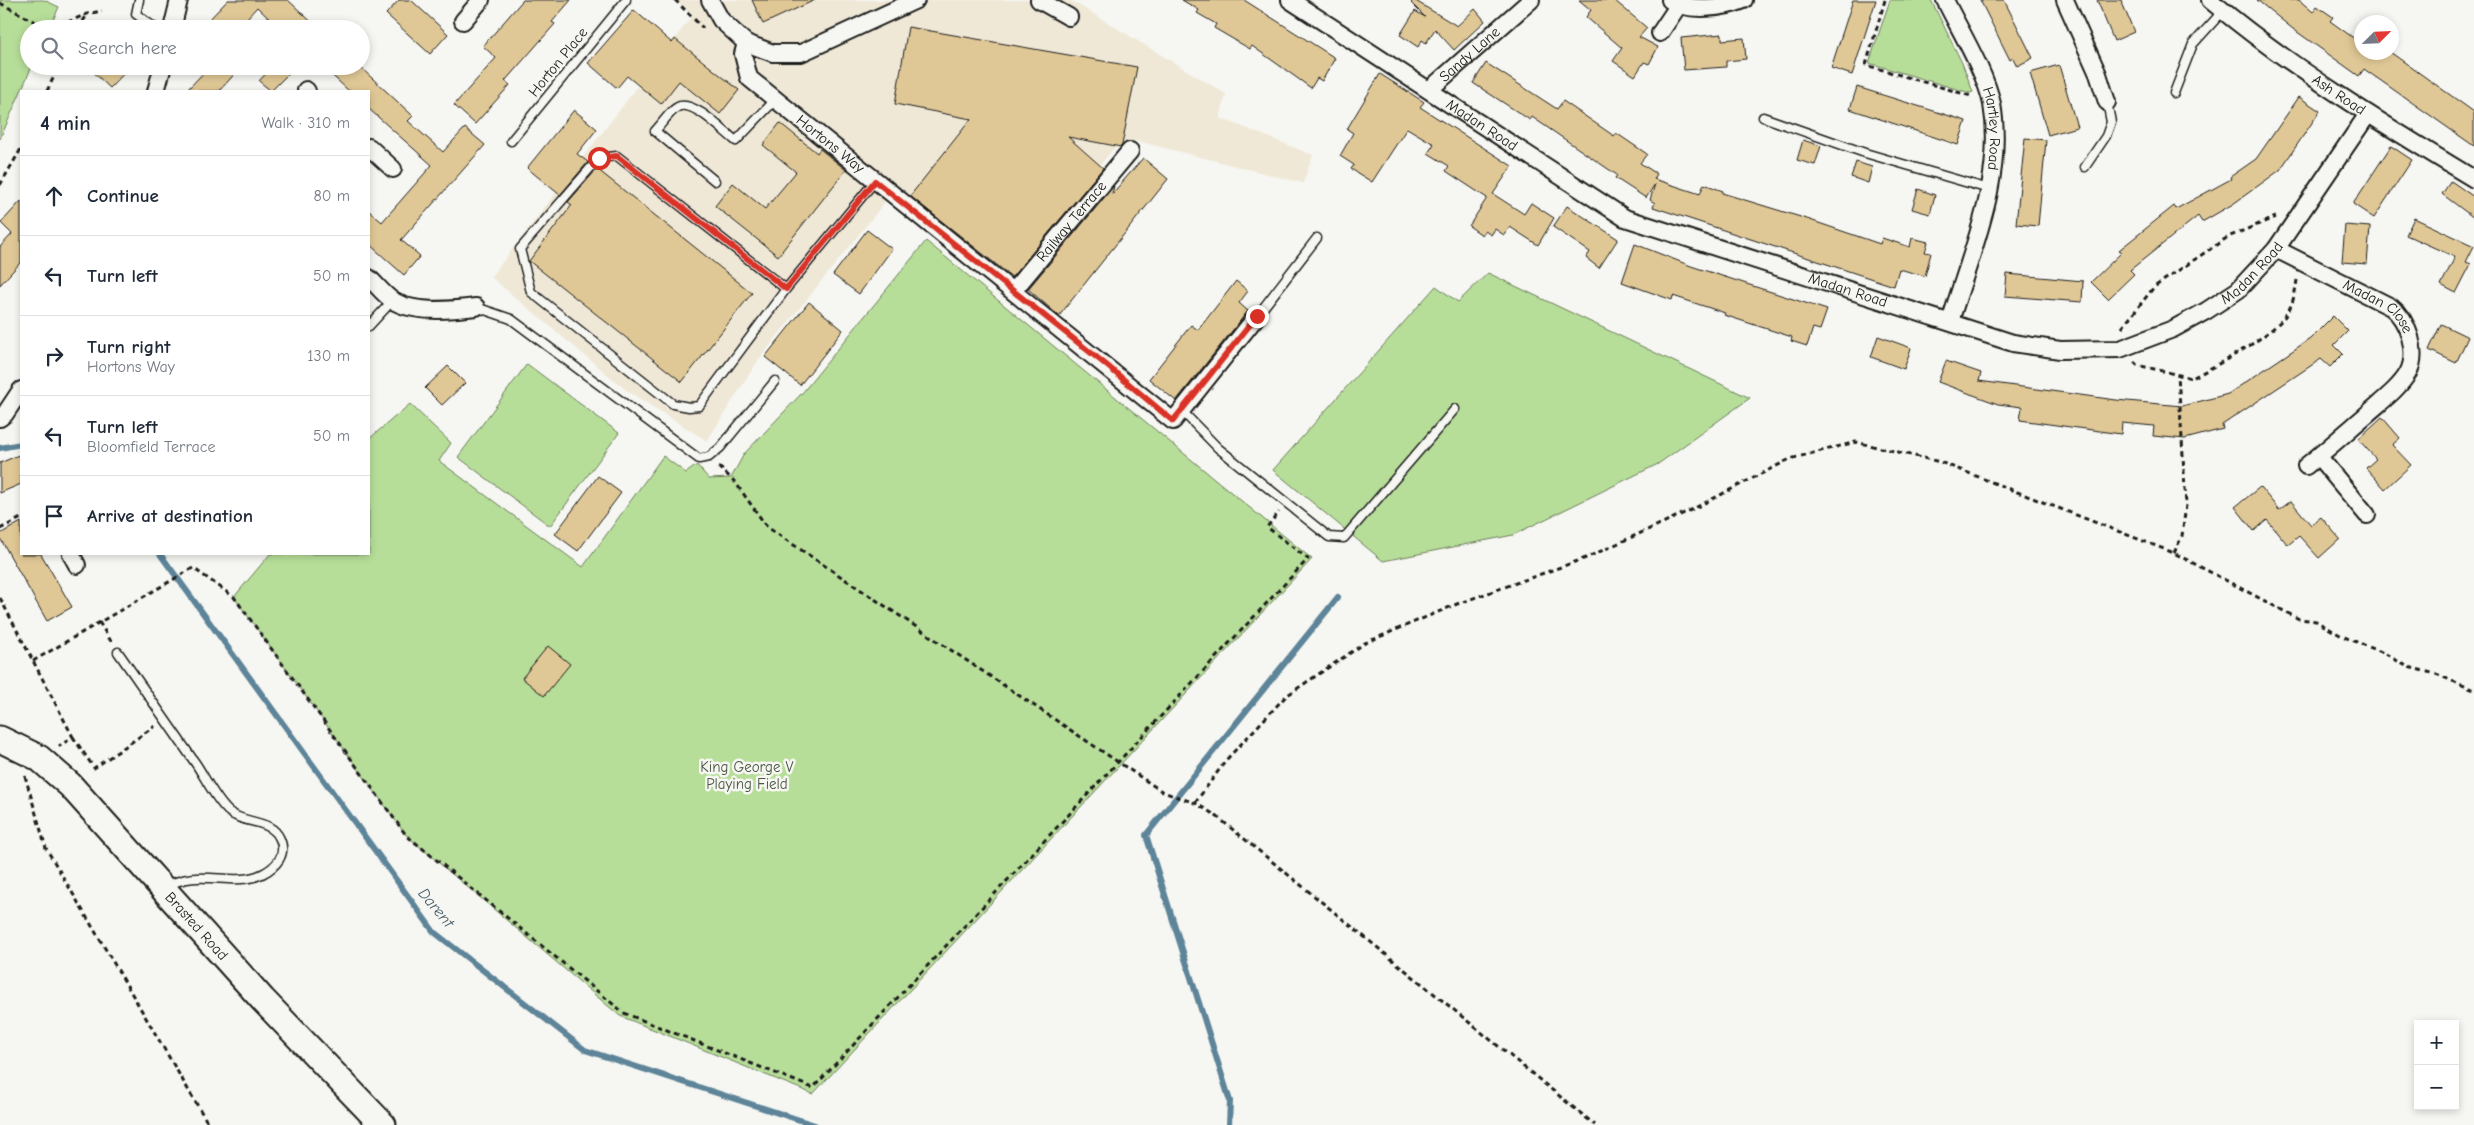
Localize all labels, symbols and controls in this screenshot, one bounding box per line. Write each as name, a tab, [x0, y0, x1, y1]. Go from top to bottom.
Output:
north arrow	[2354, 15, 2399, 60]
search box	[20, 20, 370, 75]
street label: Sandy Lane	[1435, 22, 1504, 86]
street label: Horton Place	[525, 23, 592, 100]
icon: search	[38, 34, 66, 62]
text: Search here	[78, 37, 177, 59]
street label: Ash Road	[2309, 70, 2369, 119]
street label: Hartley Road	[1979, 85, 2004, 171]
street label: Madan Road	[1443, 95, 1521, 155]
text: 4 min	[40, 111, 91, 135]
street label: Hortons Way	[793, 111, 869, 177]
text: Walk · 310 m	[261, 114, 350, 132]
route start	[588, 147, 611, 170]
street label: Railway Terrace	[1032, 177, 1111, 265]
icon: ahead	[40, 182, 68, 210]
text: Continue	[87, 185, 159, 207]
text: 80 m	[313, 187, 350, 205]
street label: Madan Road	[2217, 238, 2287, 308]
icon: left	[40, 262, 68, 290]
text: Turn left	[87, 265, 158, 287]
text: 50 m	[313, 267, 350, 285]
street label: Madan Road	[1806, 269, 1890, 311]
street label: Madan Close	[2340, 275, 2417, 336]
route end	[1246, 305, 1269, 328]
text: Turn right	[87, 336, 171, 358]
icon: right	[40, 342, 68, 370]
text: 130 m	[307, 347, 350, 365]
text: Hortons Way	[87, 358, 175, 376]
text: Turn left	[87, 416, 158, 438]
icon: left	[40, 422, 68, 450]
text: 50 m	[313, 427, 350, 445]
text: Bloomfield Terrace	[87, 438, 216, 456]
icon: arrive	[40, 502, 68, 530]
text: Arrive at destination	[87, 505, 253, 527]
park label: King George V Playing Field	[700, 758, 794, 793]
water label: Darent	[414, 885, 458, 932]
street label: Brasted Road	[161, 888, 232, 964]
map controls	[2414, 1020, 2459, 1110]
button: +	[2414, 1020, 2459, 1065]
button: −	[2414, 1065, 2459, 1110]

